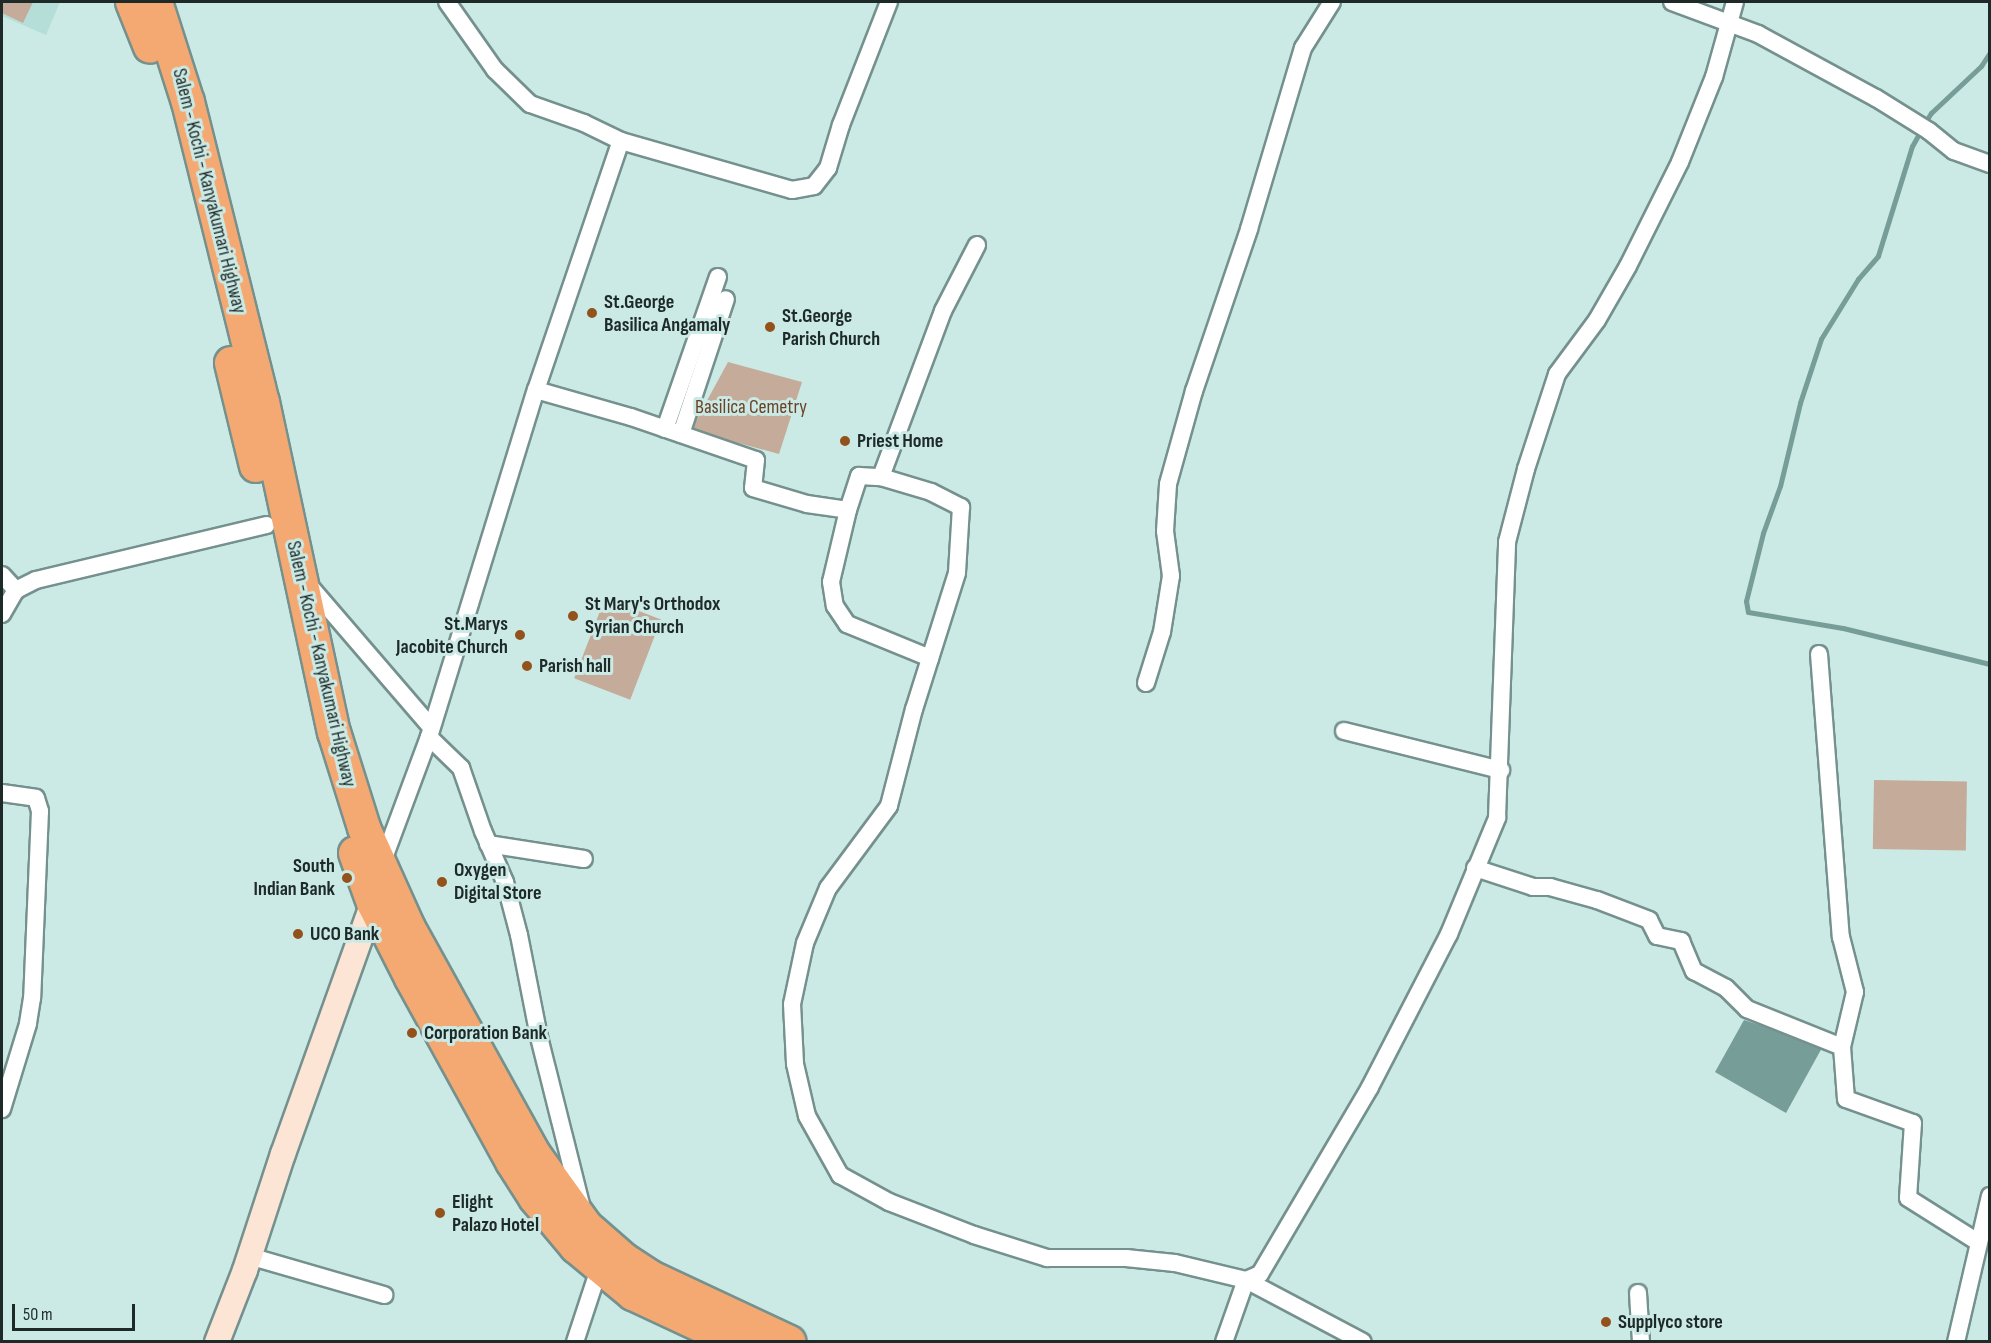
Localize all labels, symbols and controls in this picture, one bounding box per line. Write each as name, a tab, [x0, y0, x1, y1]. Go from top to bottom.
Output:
street label: Salem - Kochi - Kanyakumari Highway	[167, 66, 251, 316]
place label: St.George Basilica Angamaly	[604, 290, 730, 337]
place label: St.George Parish Church	[782, 304, 880, 351]
marker: St.George Basilica Angamaly	[585, 306, 599, 320]
marker: St.George Parish Church	[763, 320, 777, 334]
park label: Basilica Cemetry	[695, 395, 807, 419]
place label: Priest Home	[857, 429, 943, 453]
marker: Priest Home	[838, 434, 852, 448]
street label: Salem - Kochi - Kanyakumari Highway	[281, 539, 361, 789]
place label: St Mary's Orthodox Syrian Church	[585, 592, 720, 639]
marker: St Mary's Orthodox Syrian Church	[566, 609, 580, 623]
place label: St.Marys Jacobite Church	[396, 612, 508, 659]
marker: St.Marys Jacobite Church	[513, 628, 527, 642]
place label: Parish hall	[539, 654, 611, 678]
marker: Parish hall	[520, 659, 534, 673]
place label: South Indian Bank	[254, 855, 335, 902]
place label: Oxygen Digital Store	[454, 858, 542, 905]
marker: South Indian Bank	[340, 871, 354, 885]
marker: Oxygen Digital Store	[435, 875, 449, 889]
place label: UCO Bank	[310, 922, 379, 946]
marker: UCO Bank	[291, 927, 305, 941]
place label: Corporation Bank	[424, 1021, 547, 1045]
marker: Corporation Bank	[405, 1026, 419, 1040]
place label: Elight Palazo Hotel	[452, 1190, 539, 1237]
marker: Elight Palazo Hotel	[433, 1206, 447, 1220]
scale bar	[15, 1292, 138, 1330]
text: 50 m	[23, 1304, 53, 1325]
place label: Supplyco store	[1618, 1310, 1723, 1334]
marker: Supplyco store	[1599, 1315, 1613, 1329]

